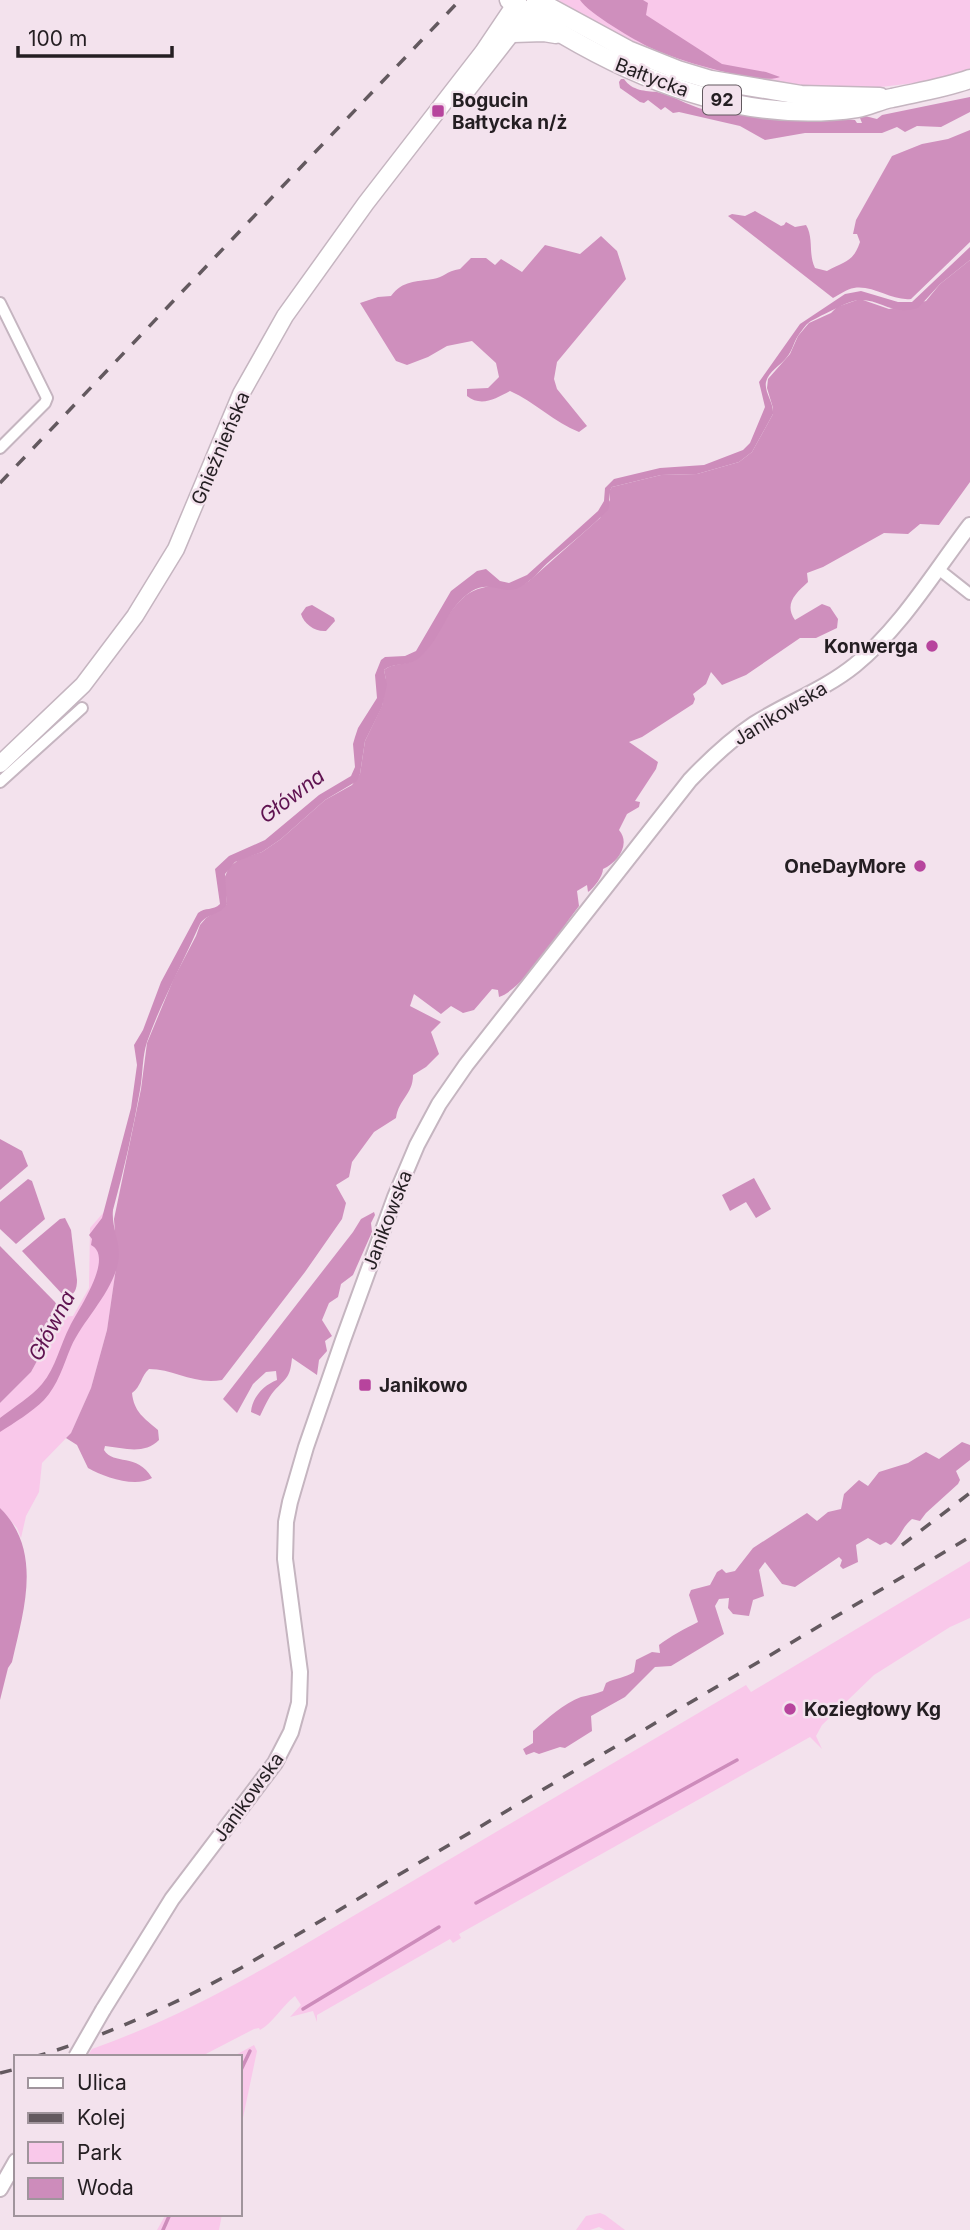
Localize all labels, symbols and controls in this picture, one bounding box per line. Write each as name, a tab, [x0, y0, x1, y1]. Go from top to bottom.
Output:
scale bar	[18, 14, 172, 58]
text: 100 m	[28, 26, 87, 51]
street label: Bałtycka	[612, 53, 692, 102]
road number: 92	[703, 86, 741, 114]
place label: Bogucin Bałtycka n/ż	[452, 89, 567, 134]
marker: Bogucin Bałtycka n/ż	[430, 103, 446, 119]
street label: Gnieźnieńska	[186, 388, 255, 508]
place label: Konwerga	[824, 635, 918, 658]
marker: Konwerga	[924, 638, 940, 654]
street label: Janikowska	[729, 677, 831, 750]
water label: Główna	[254, 763, 329, 828]
place label: OneDayMore	[784, 855, 906, 878]
marker: OneDayMore	[912, 858, 928, 874]
street label: Janikowska	[358, 1167, 417, 1273]
water label: Główna	[23, 1286, 80, 1365]
place label: Janikowo	[379, 1374, 468, 1397]
marker: Janikowo	[357, 1377, 373, 1393]
place label: Koziegłowy Kg	[804, 1698, 941, 1721]
marker: Koziegłowy Kg	[782, 1701, 798, 1717]
street label: Janikowska	[208, 1748, 289, 1847]
legend	[14, 2055, 242, 2216]
text: Ulica	[77, 2070, 127, 2095]
text: Kolej	[77, 2105, 125, 2130]
text: Park	[77, 2140, 122, 2165]
text: Woda	[77, 2175, 134, 2200]

